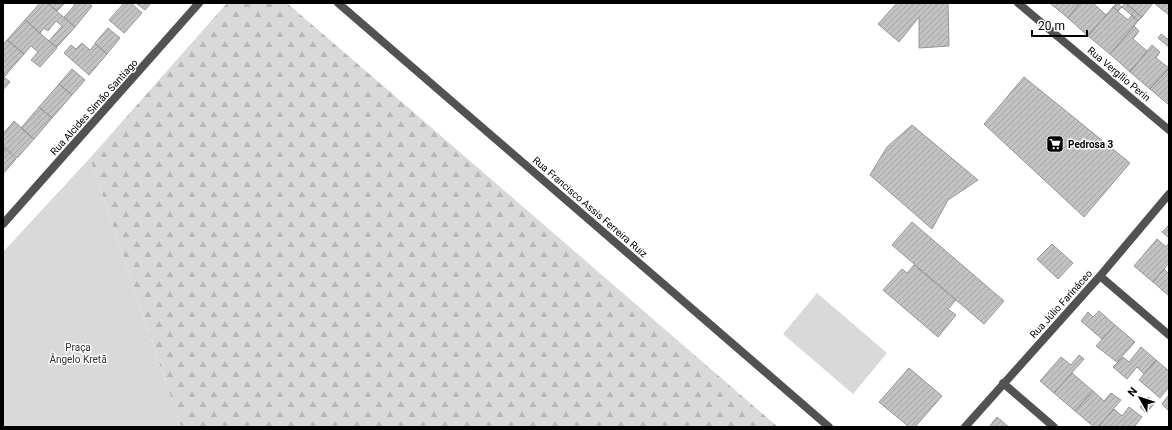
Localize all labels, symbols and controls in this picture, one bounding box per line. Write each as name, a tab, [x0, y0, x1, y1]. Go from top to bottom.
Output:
scale bar	[1032, 12, 1087, 38]
text: 20 m	[1038, 19, 1065, 33]
street label: Rua Vergílio Perin	[1085, 45, 1153, 103]
street label: Rua Alcides Simão Santiago	[48, 57, 140, 157]
supermarket icon: Pedrosa 3	[1045, 134, 1065, 154]
place label: Pedrosa 3	[1068, 139, 1114, 150]
street label: Rua Francisco Assis Ferreira Ruiz	[531, 154, 649, 260]
street label: Rua Júlio Farináceo	[1028, 268, 1095, 340]
park label: Praça Ângelo Kretã	[49, 342, 107, 365]
north arrow	[1120, 378, 1160, 418]
text: N	[1125, 385, 1140, 399]

